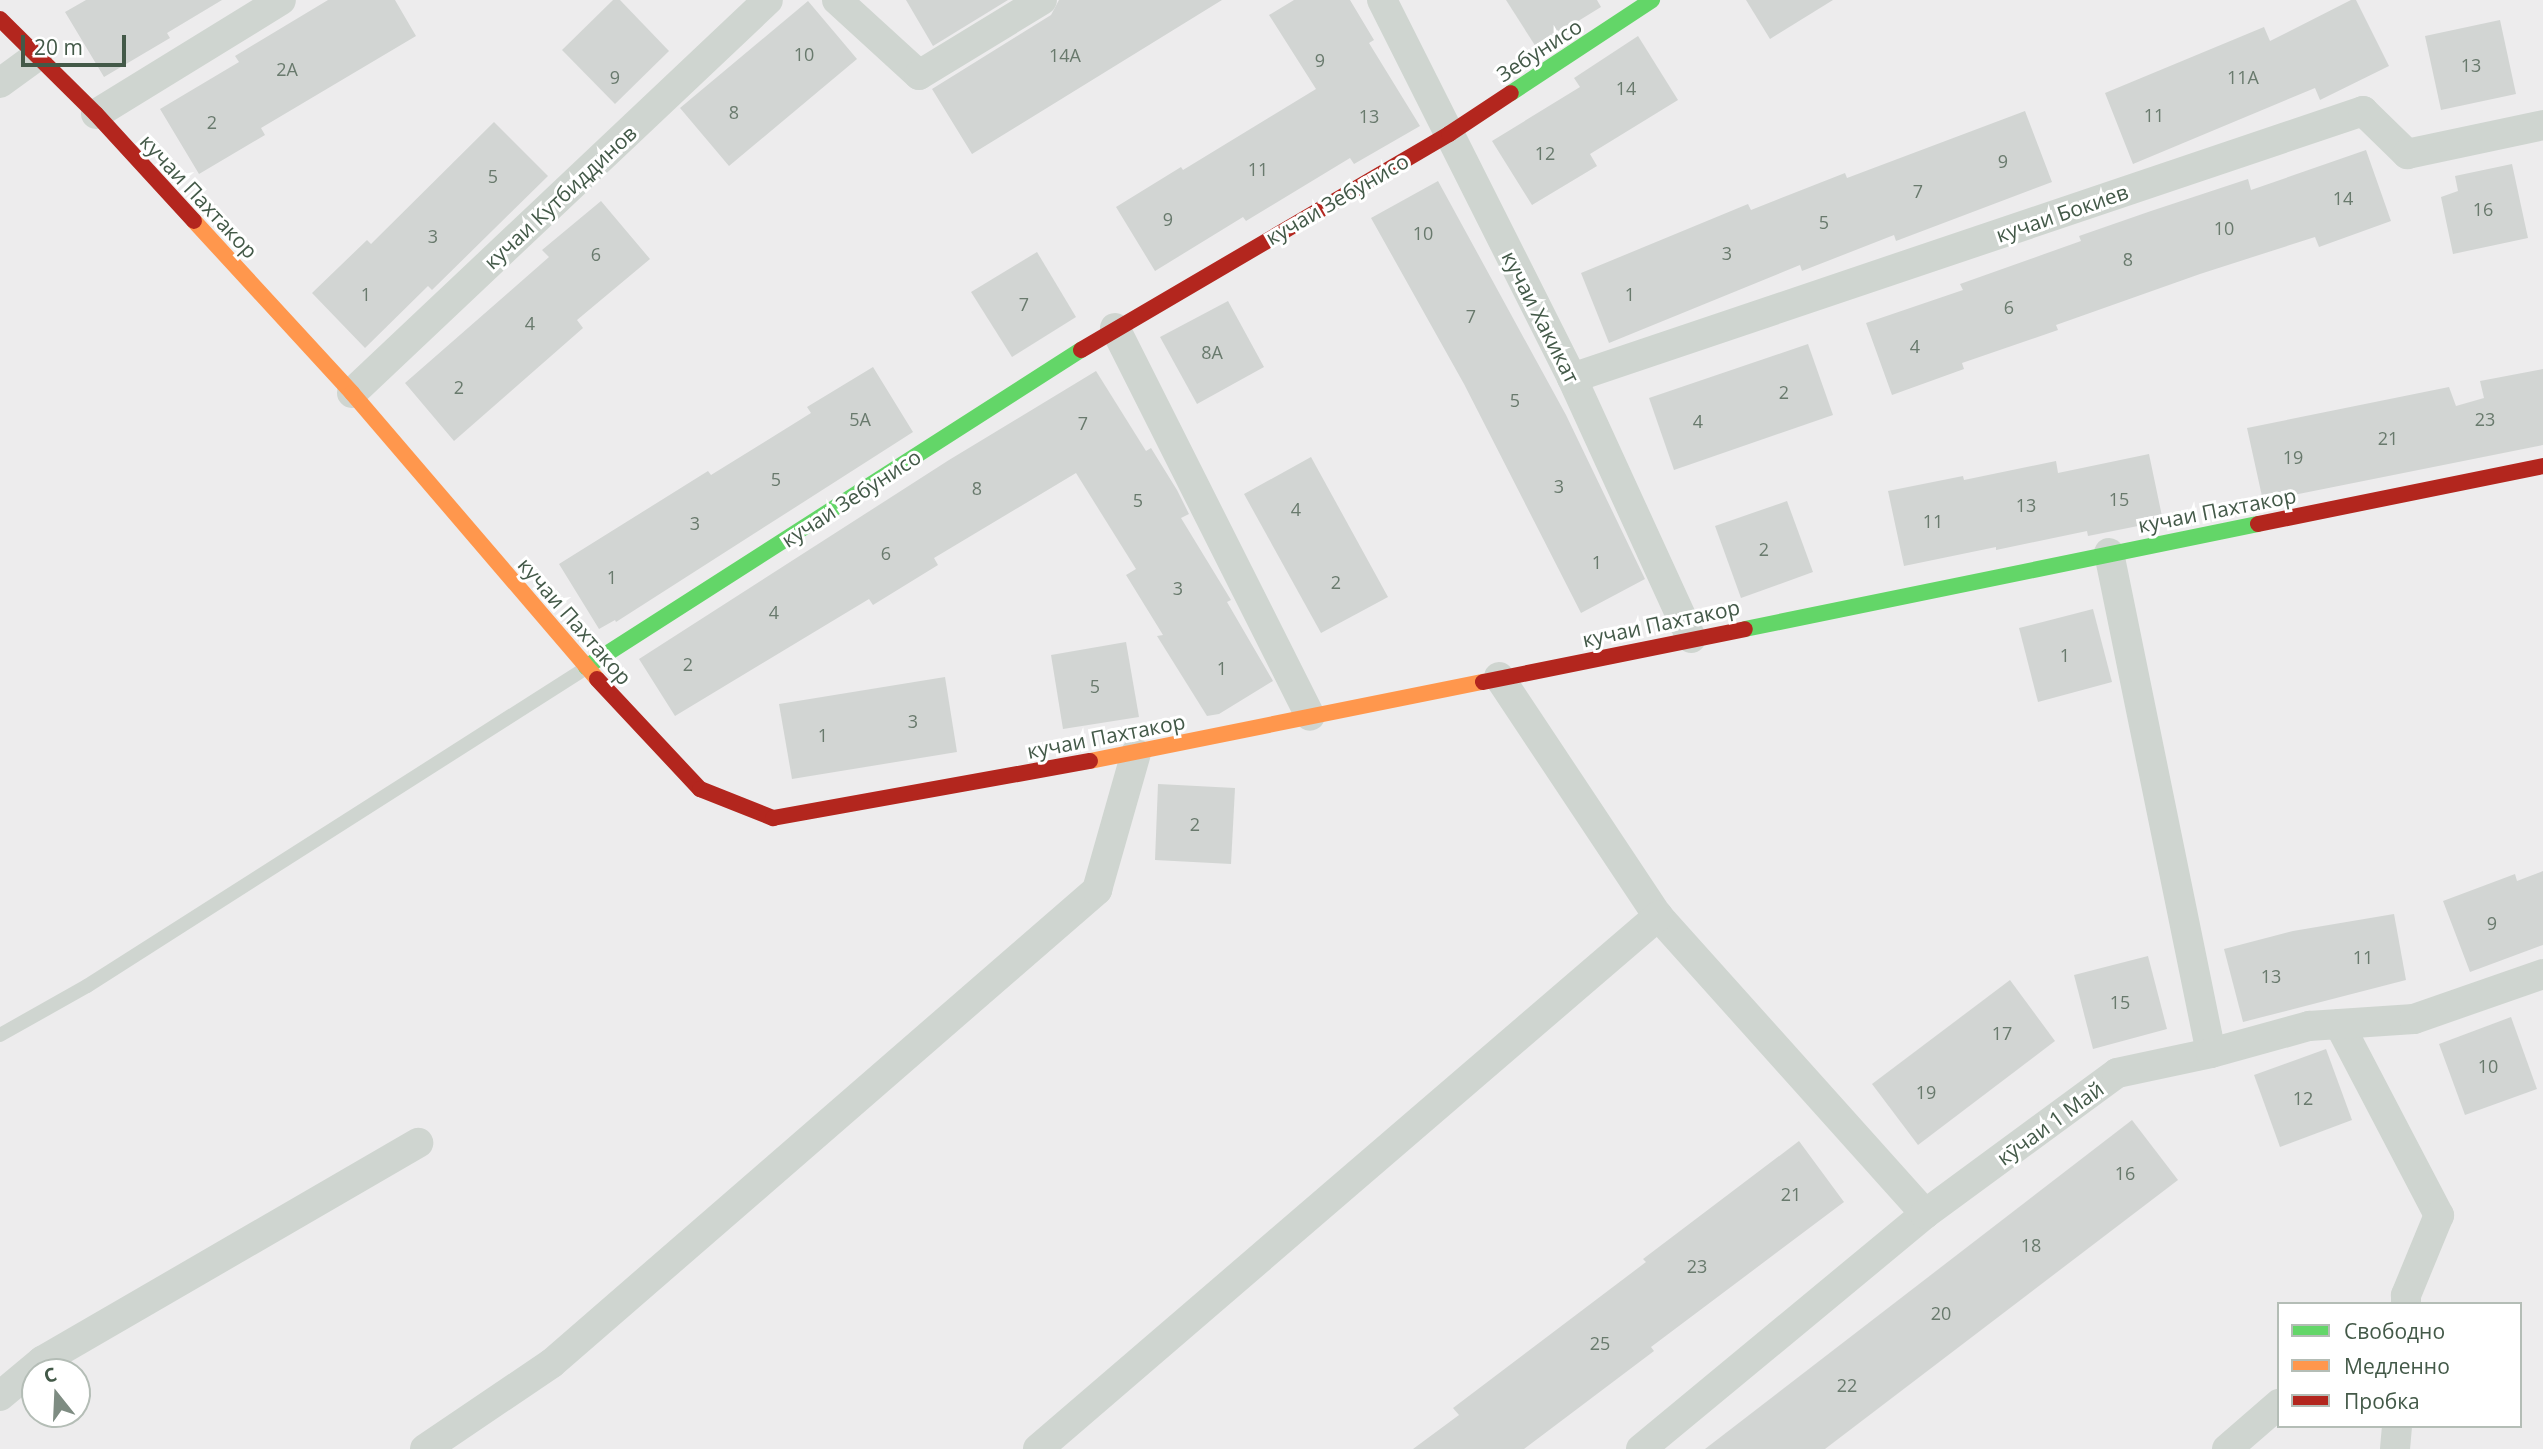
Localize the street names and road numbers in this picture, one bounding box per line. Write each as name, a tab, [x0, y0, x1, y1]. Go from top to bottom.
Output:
street label: Зебунисо	[1492, 13, 1586, 87]
street label: кучаи Кутбиддинов	[479, 120, 641, 274]
street label: кучаи Пахтакор	[135, 129, 263, 263]
street label: кучаи Зебунисо	[1261, 148, 1413, 250]
street label: кучаи Бокиев	[1993, 179, 2131, 247]
street label: кучаи Хакикат	[1497, 247, 1585, 387]
street label: кучаи Зебунисо	[777, 444, 925, 552]
street label: кучаи Пахтакор	[2136, 482, 2298, 538]
street label: кучаи Пахтакор	[513, 552, 637, 690]
street label: кучаи Пахтакор	[1580, 594, 1742, 652]
street label: кучаи Пахтакор	[1025, 708, 1187, 764]
street label: кӯчаи 1 Май	[1992, 1076, 2108, 1170]

